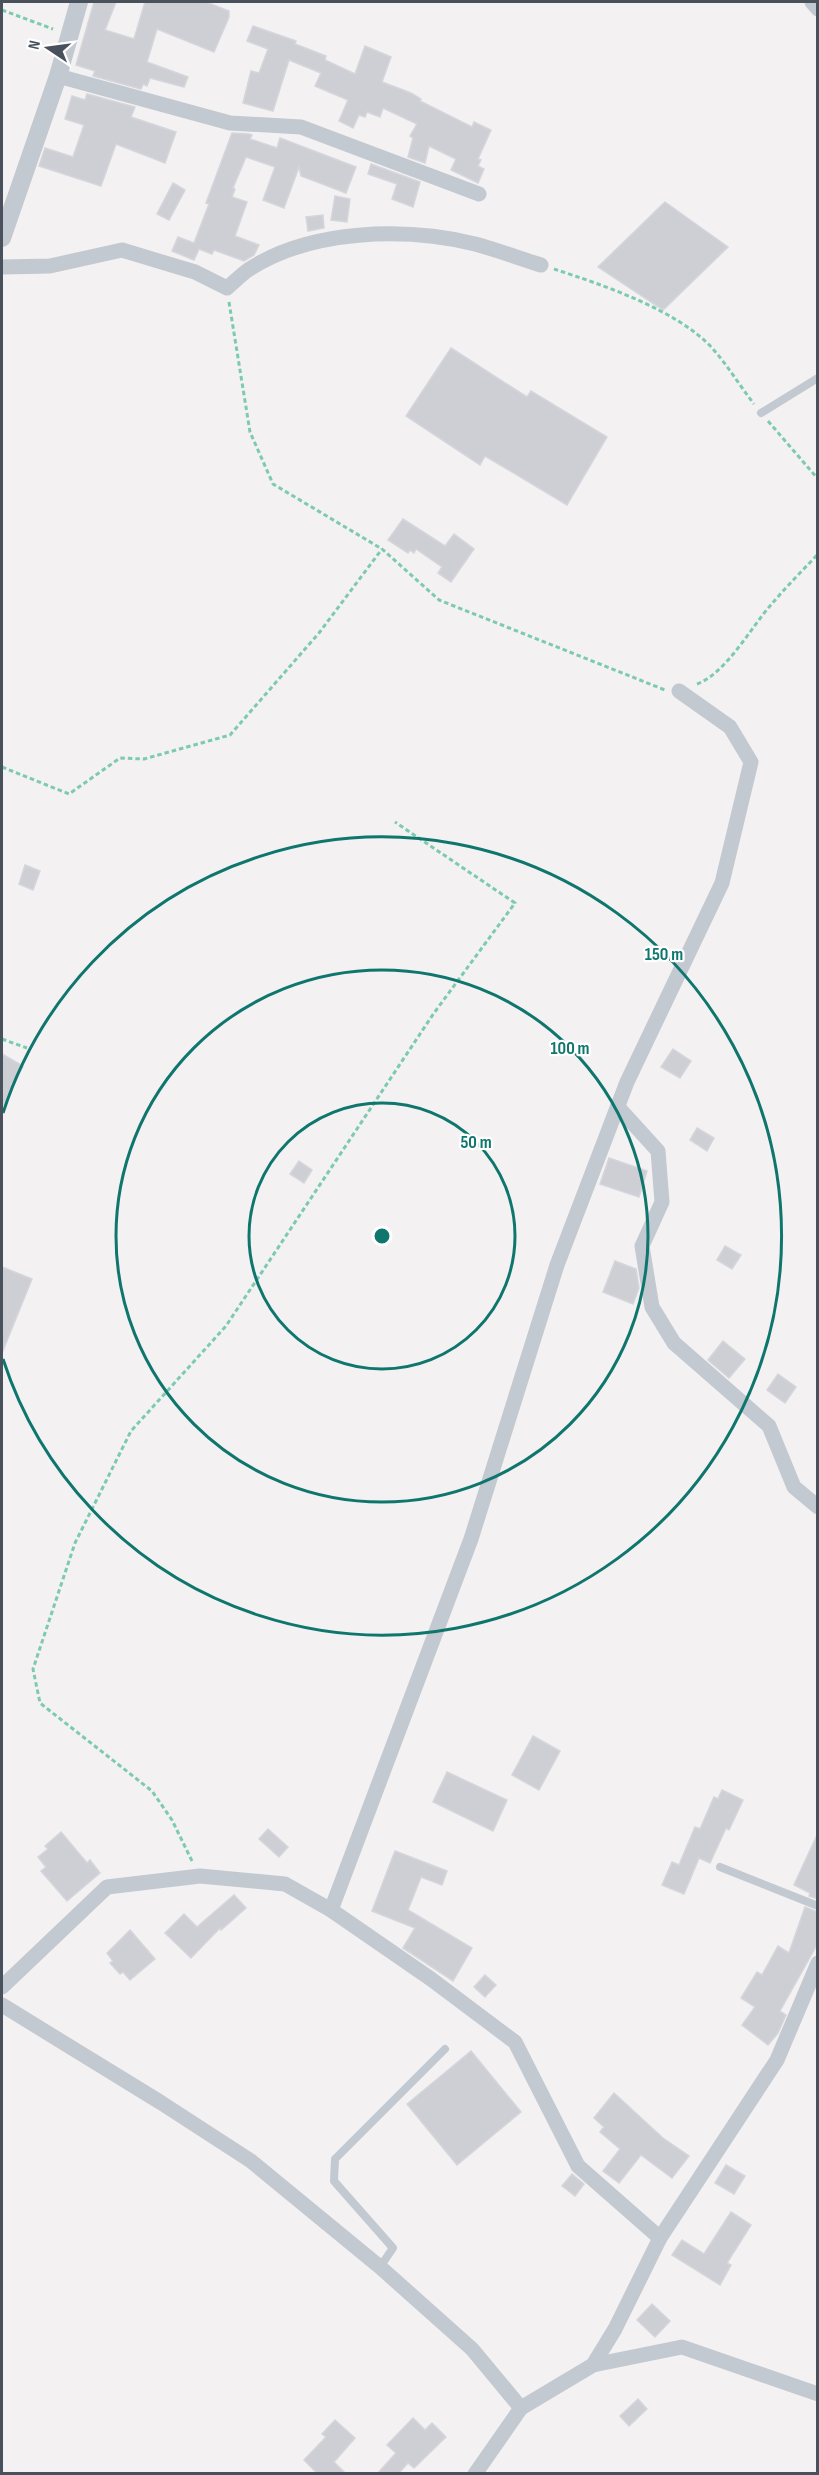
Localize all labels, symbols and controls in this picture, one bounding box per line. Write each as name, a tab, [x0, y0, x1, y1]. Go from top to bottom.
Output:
north arrow	[18, 18, 78, 78]
text: N	[25, 39, 45, 51]
text: 150 m	[645, 944, 683, 965]
text: 100 m	[551, 1038, 590, 1059]
text: 50 m	[460, 1132, 492, 1153]
centre of rings	[372, 1226, 392, 1246]

